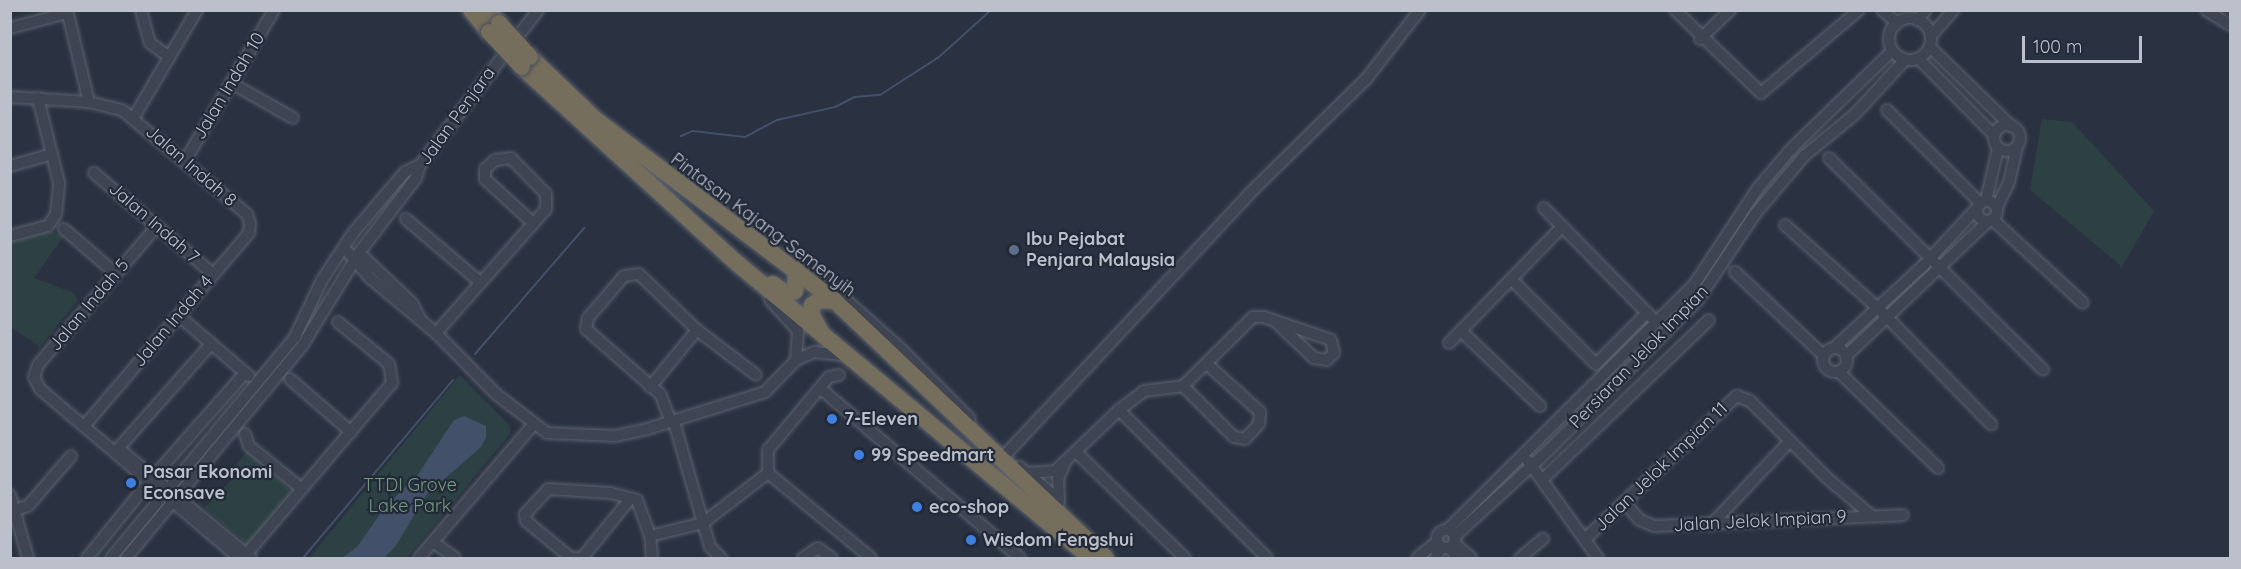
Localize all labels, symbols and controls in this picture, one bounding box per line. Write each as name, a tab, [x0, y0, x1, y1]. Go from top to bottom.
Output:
scale bar	[2025, 24, 2145, 62]
street label: Jalan Indah 10	[189, 29, 269, 143]
text: 100 m	[2033, 35, 2082, 58]
street label: Jalan Penjara	[414, 63, 500, 169]
street label: Jalan Indah 8	[141, 121, 241, 211]
street label: Pintasan Kajang-Semenyih	[666, 148, 860, 302]
street label: Jalan Indah 7	[104, 178, 204, 268]
place label: Ibu Pejabat Penjara Malaysia	[1026, 229, 1175, 272]
marker: Ibu Pejabat Penjara Malaysia	[1007, 243, 1021, 257]
street label: Jalan Indah 5	[44, 255, 134, 355]
street label: Jalan Indah 4	[128, 271, 218, 371]
street label: Persiaran Jelok Impian	[1565, 281, 1713, 433]
street label: Jalan Jelok Impian 11	[1590, 398, 1732, 536]
place label: 7-Eleven	[844, 408, 918, 430]
marker: 7-Eleven	[825, 412, 839, 426]
place label: 99 Speedmart	[871, 444, 994, 466]
marker: 99 Speedmart	[852, 448, 866, 462]
place label: Pasar Ekonomi Econsave	[143, 462, 272, 504]
park label: TTDI Grove Lake Park	[363, 475, 457, 518]
marker: Pasar Ekonomi Econsave	[124, 476, 138, 490]
place label: eco-shop	[929, 496, 1009, 518]
marker: eco-shop	[910, 500, 924, 514]
street label: Jalan Jelok Impian 9	[1673, 506, 1847, 536]
place label: Wisdom Fengshui	[983, 529, 1134, 551]
marker: Wisdom Fengshui	[964, 533, 978, 547]

